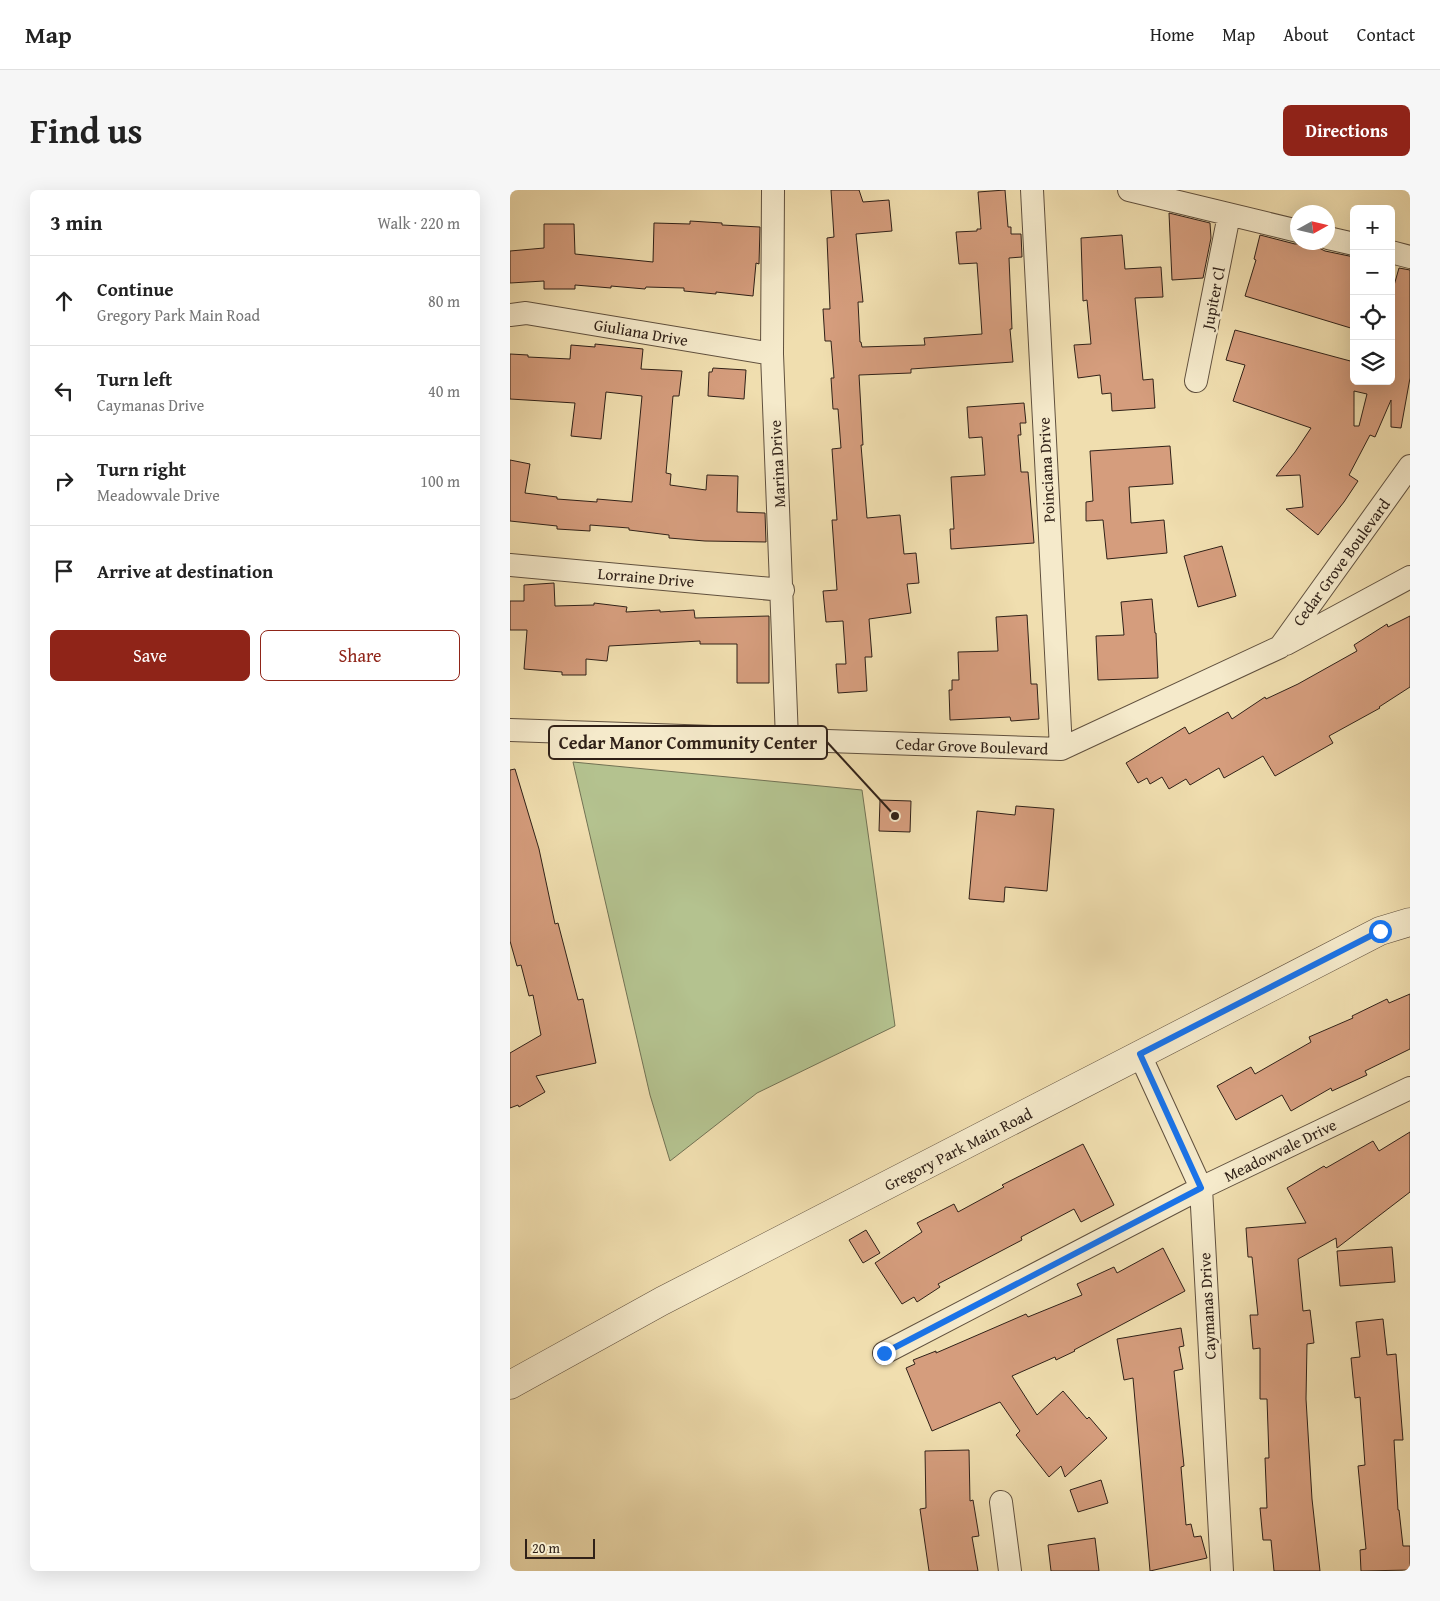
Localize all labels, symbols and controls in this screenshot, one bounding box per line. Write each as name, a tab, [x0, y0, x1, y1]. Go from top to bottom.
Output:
text: Map	[25, 17, 72, 52]
text: Home	[1150, 21, 1194, 48]
text: Map	[1222, 21, 1255, 48]
text: About	[1283, 21, 1329, 48]
text: Contact	[1357, 21, 1415, 48]
text: Find us	[30, 105, 143, 156]
button: Directions	[1283, 105, 1410, 156]
north arrow	[1290, 205, 1335, 250]
map controls	[1350, 205, 1395, 385]
button: +	[1350, 205, 1395, 250]
text: 3 min	[50, 207, 102, 238]
text: Walk · 220 m	[377, 211, 460, 235]
button: −	[1350, 250, 1395, 295]
street label: Jupiter Cl	[1195, 264, 1231, 333]
text: Continue	[97, 275, 174, 303]
icon: ahead	[50, 287, 78, 315]
text: 80 m	[428, 289, 460, 313]
button: locate	[1350, 295, 1395, 340]
text: Gregory Park Main Road	[97, 303, 260, 327]
street label: Giuliana Drive	[592, 312, 690, 352]
button: layers	[1350, 340, 1395, 385]
text: Turn left	[97, 365, 172, 393]
icon: left	[50, 377, 78, 405]
text: 40 m	[428, 379, 460, 403]
text: Caymanas Drive	[97, 393, 204, 417]
street label: Poinciana Drive	[1031, 417, 1061, 523]
street label: Marina Drive	[763, 420, 791, 508]
text: Turn right	[97, 455, 186, 483]
icon: right	[50, 467, 78, 495]
text: 100 m	[420, 469, 460, 493]
text: Meadowvale Drive	[97, 483, 220, 507]
street label: Cedar Grove Boulevard	[1286, 493, 1396, 631]
icon: arrive	[50, 557, 78, 585]
text: Arrive at destination	[97, 557, 273, 585]
street label: Lorraine Drive	[597, 561, 695, 593]
button: Save	[50, 630, 250, 681]
button: Share	[260, 630, 460, 681]
callout: Cedar Manor Community Center	[549, 726, 827, 759]
text: Cedar Manor Community Center	[559, 729, 818, 756]
street label: Cedar Grove Boulevard	[895, 731, 1049, 761]
route start	[1369, 920, 1392, 943]
street label: Gregory Park Main Road	[880, 1101, 1037, 1197]
street label: Meadowvale Drive	[1220, 1112, 1340, 1188]
street label: Caymanas Drive	[1192, 1252, 1222, 1360]
route end	[873, 1342, 896, 1365]
scale bar	[525, 1536, 595, 1559]
text: 20 m	[532, 1538, 560, 1558]

